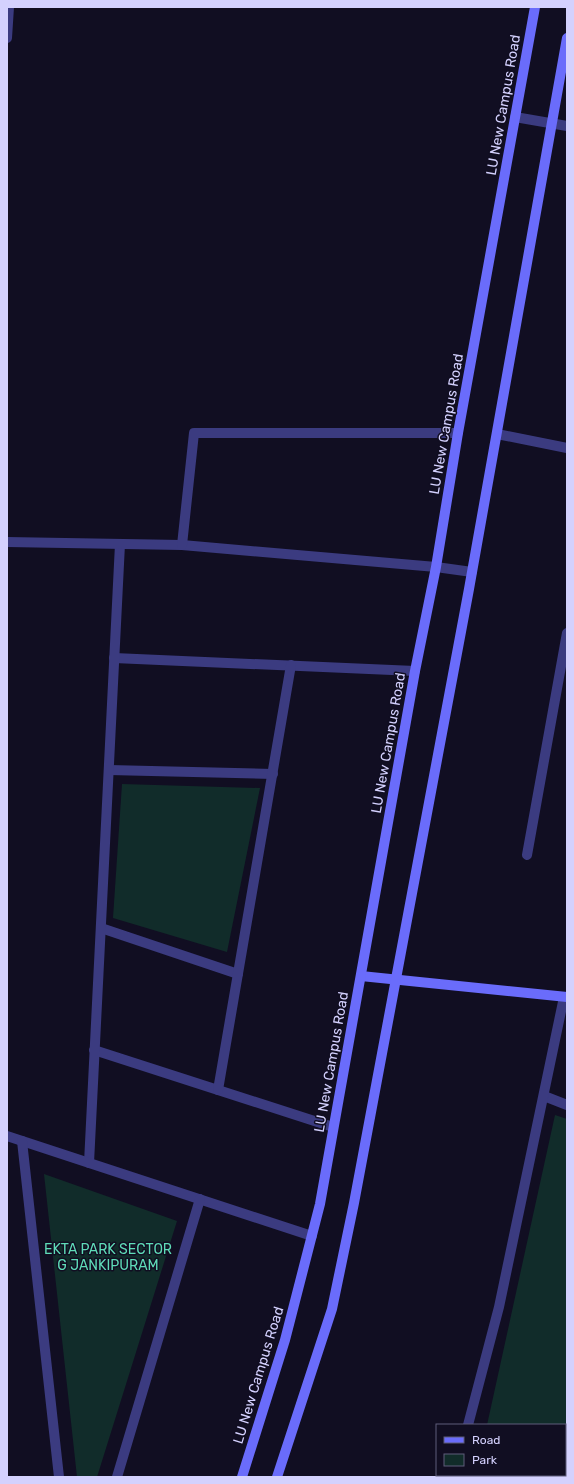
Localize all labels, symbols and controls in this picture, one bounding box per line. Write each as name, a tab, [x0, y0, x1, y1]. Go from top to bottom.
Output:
street label: LU New Campus Road	[483, 33, 524, 177]
street label: LU New Campus Road	[426, 352, 467, 496]
street label: LU New Campus Road	[368, 671, 409, 815]
street label: LU New Campus Road	[311, 990, 352, 1134]
park label: EKTA PARK SECTOR G JANKIPURAM	[44, 1241, 172, 1274]
street label: LU New Campus Road	[229, 1304, 287, 1446]
legend	[436, 1424, 566, 1476]
text: Road	[472, 1433, 500, 1447]
text: Park	[472, 1453, 498, 1467]

